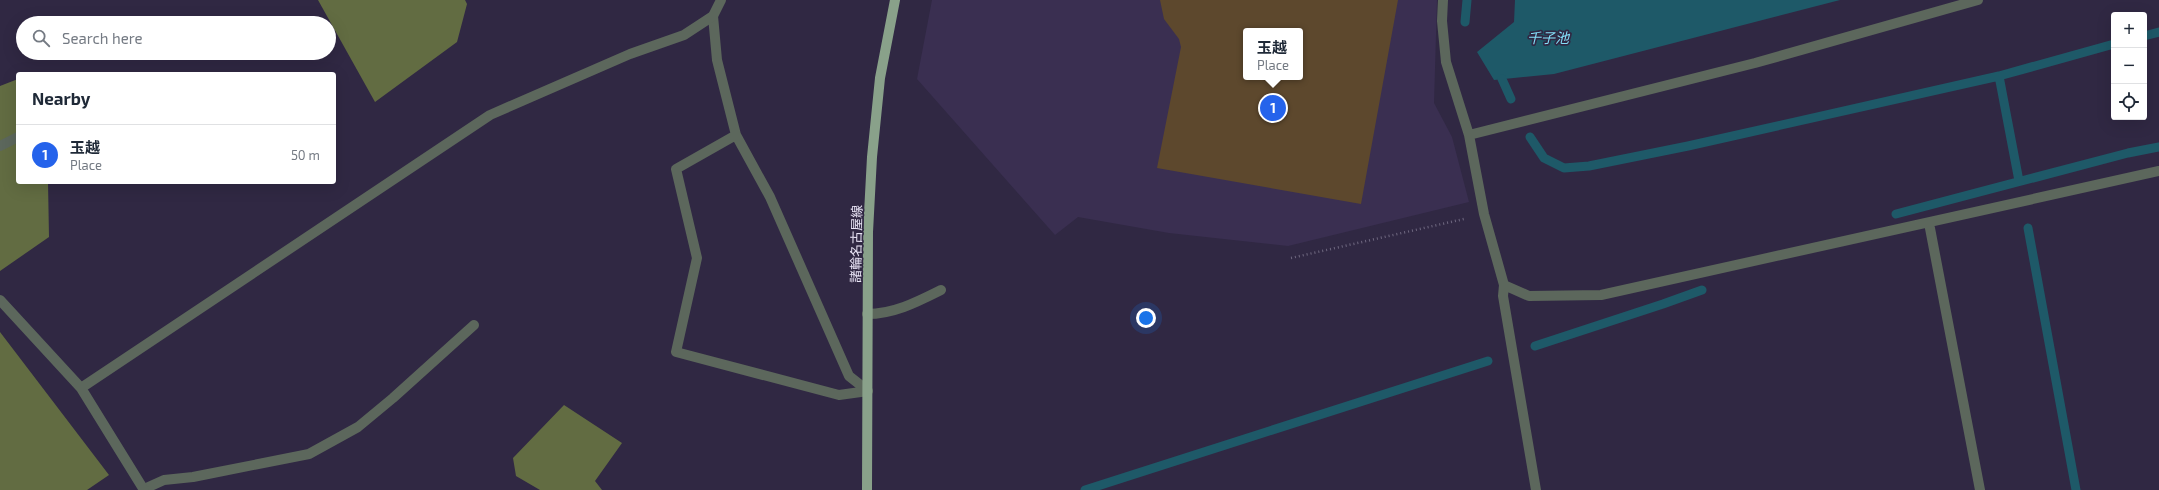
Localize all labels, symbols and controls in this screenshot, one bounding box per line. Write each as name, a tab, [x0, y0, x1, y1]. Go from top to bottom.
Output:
map controls	[2111, 12, 2147, 120]
button: +	[2111, 12, 2147, 48]
search box	[16, 16, 336, 60]
icon: search	[30, 27, 52, 49]
popup	[1243, 28, 1303, 80]
text: Search here	[62, 29, 143, 47]
water label: 千子池	[1527, 29, 1571, 46]
text: 玉越	[1257, 38, 1287, 56]
button: −	[2111, 48, 2147, 84]
text: Place	[1257, 57, 1289, 73]
button: locate	[2111, 84, 2147, 120]
text: Nearby	[32, 88, 90, 108]
pin: 1	[1260, 93, 1286, 123]
text: 玉越	[70, 138, 100, 156]
text: 1	[42, 147, 48, 163]
text: 50 m	[291, 147, 320, 163]
text: Place	[70, 157, 102, 173]
street label: 諸輪名古屋線	[847, 205, 865, 283]
your location	[1136, 308, 1156, 328]

